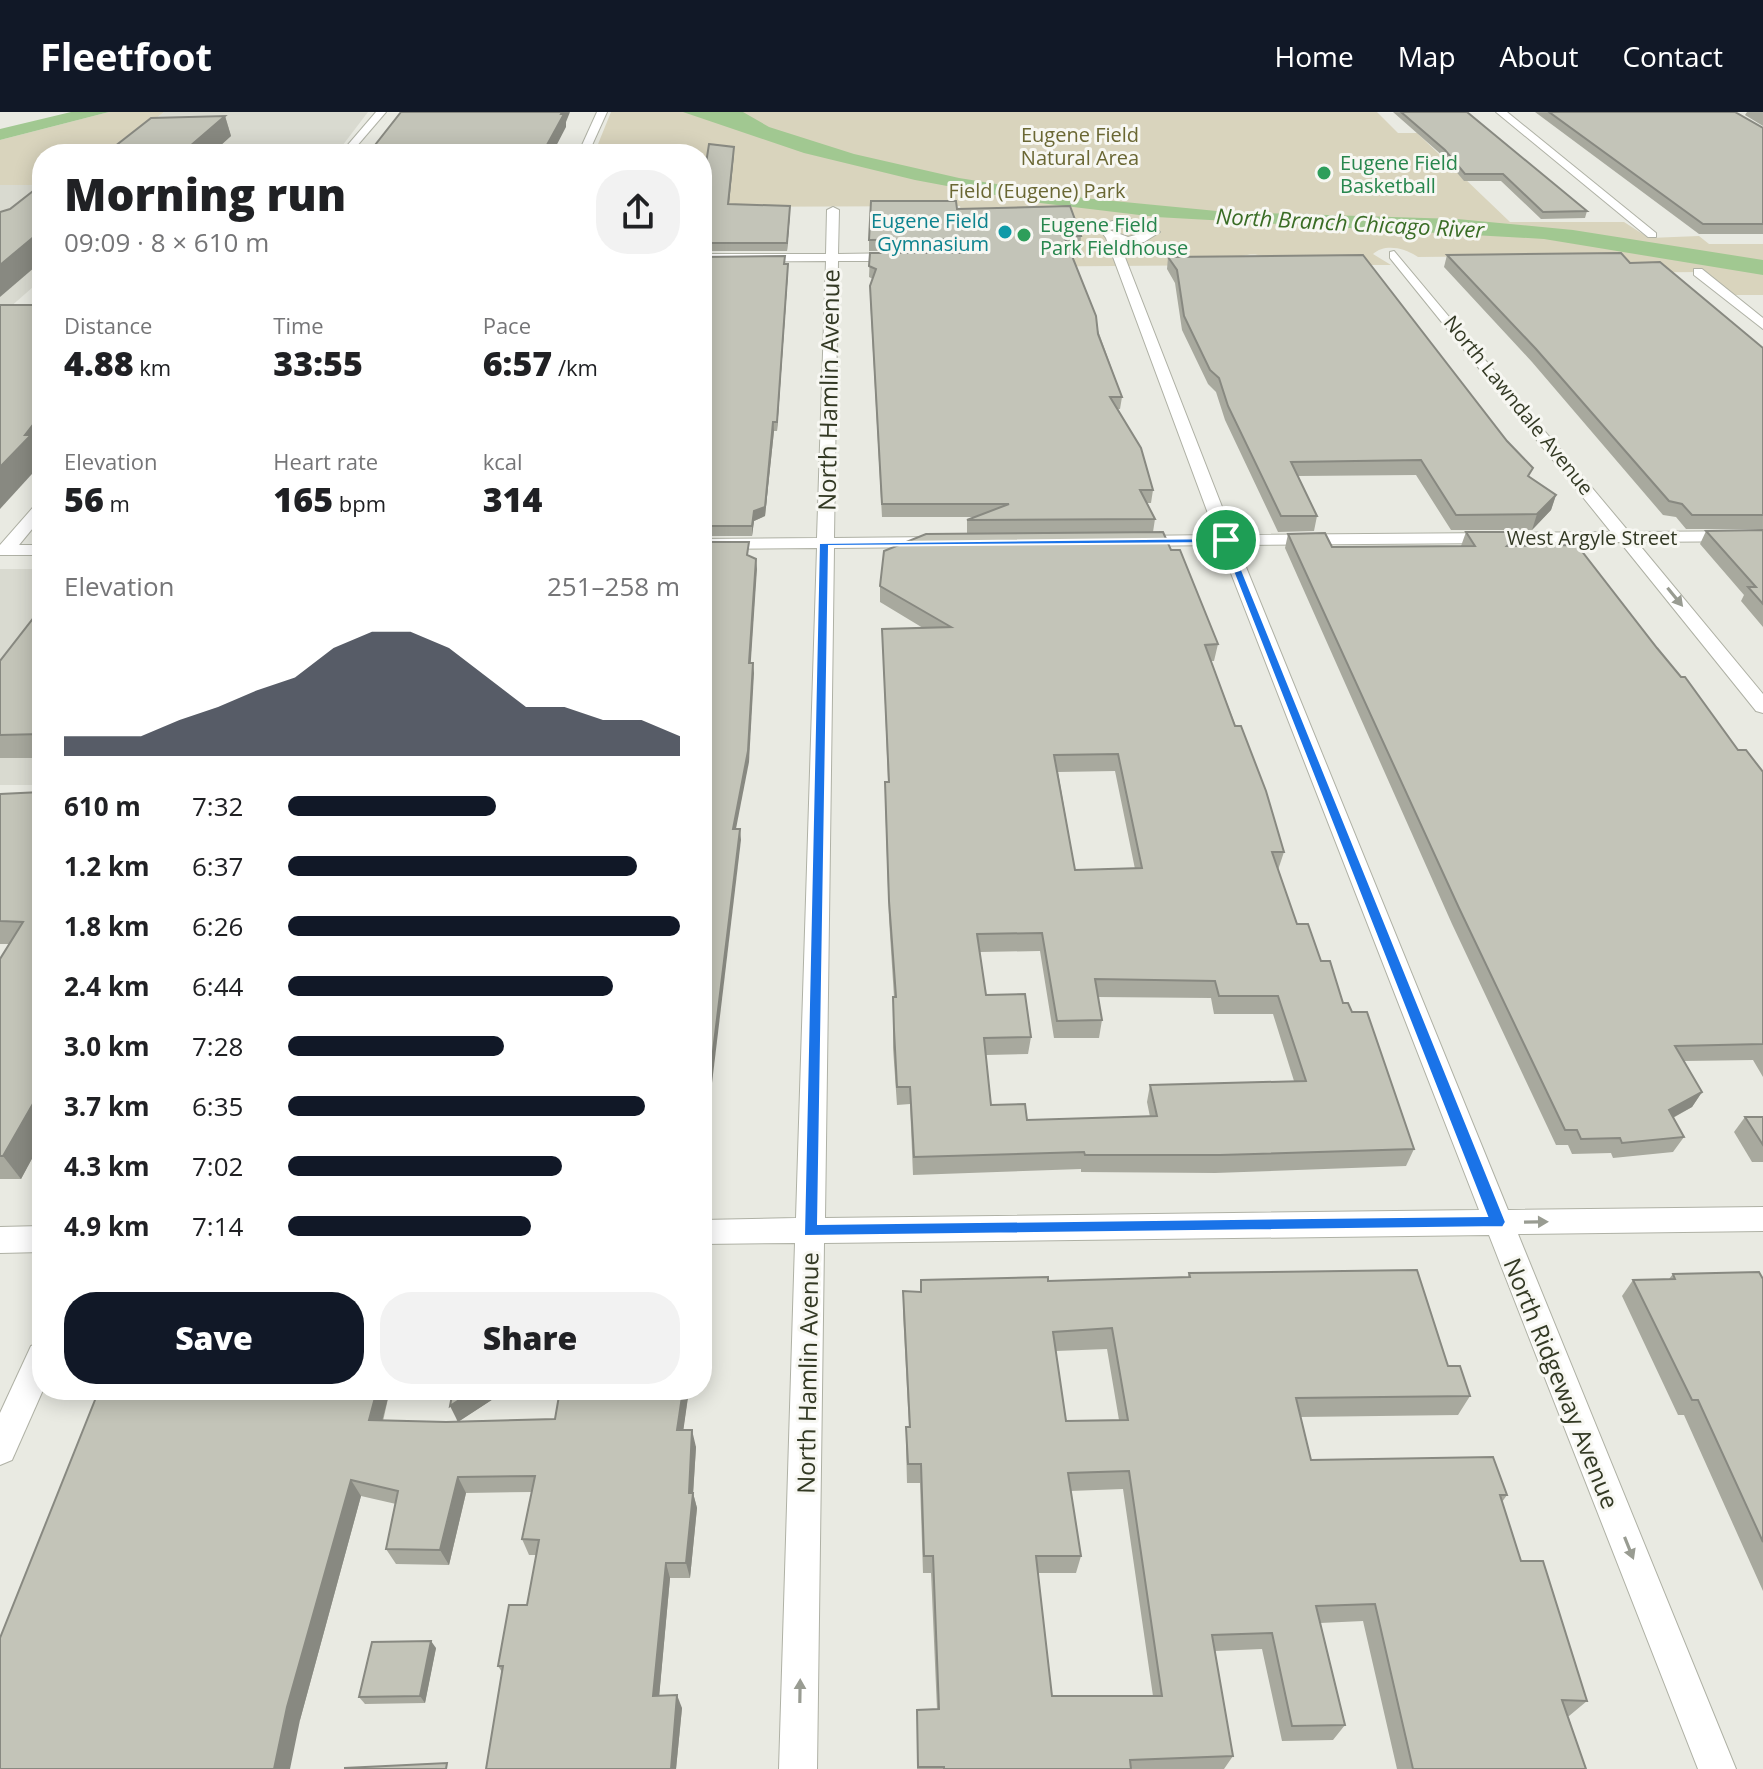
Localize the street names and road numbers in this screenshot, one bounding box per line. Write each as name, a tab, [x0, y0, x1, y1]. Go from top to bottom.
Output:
street label: North Hamlin Avenue	[809, 269, 847, 511]
street label: North Lawndale Avenue	[1438, 310, 1600, 500]
street label: West Argyle Street	[1507, 524, 1677, 551]
street label: North Hamlin Avenue	[788, 1252, 826, 1494]
street label: North Ridgeway Avenue	[1497, 1253, 1627, 1513]

